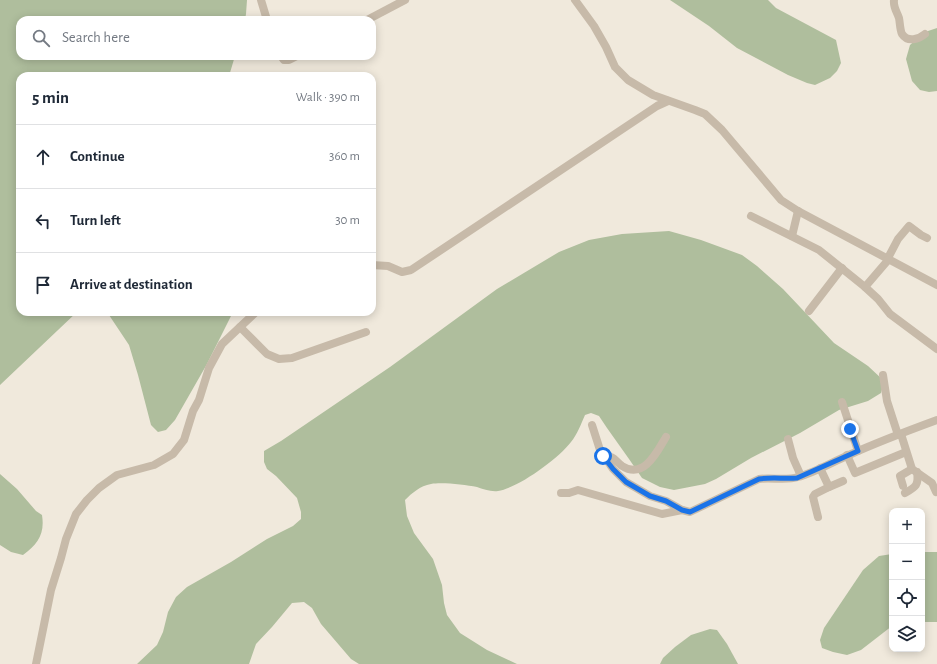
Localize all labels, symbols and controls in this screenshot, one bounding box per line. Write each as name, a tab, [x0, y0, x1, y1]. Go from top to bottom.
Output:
search box	[16, 16, 376, 60]
icon: search	[30, 27, 52, 49]
text: Search here	[62, 30, 130, 45]
text: 5 min	[32, 89, 69, 106]
text: Walk · 390 m	[296, 91, 360, 104]
icon: ahead	[32, 146, 54, 168]
text: Continue	[70, 149, 125, 164]
text: 360 m	[329, 150, 360, 163]
icon: left	[32, 210, 54, 232]
text: Turn left	[70, 213, 121, 228]
text: 30 m	[335, 214, 360, 227]
icon: arrive	[32, 274, 54, 296]
text: Arrive at destination	[70, 277, 193, 292]
route end	[841, 420, 859, 438]
route start	[594, 447, 612, 465]
map controls	[889, 508, 925, 652]
button: +	[889, 508, 925, 544]
button: −	[889, 544, 925, 580]
button: locate	[889, 580, 925, 616]
button: layers	[889, 616, 925, 652]

